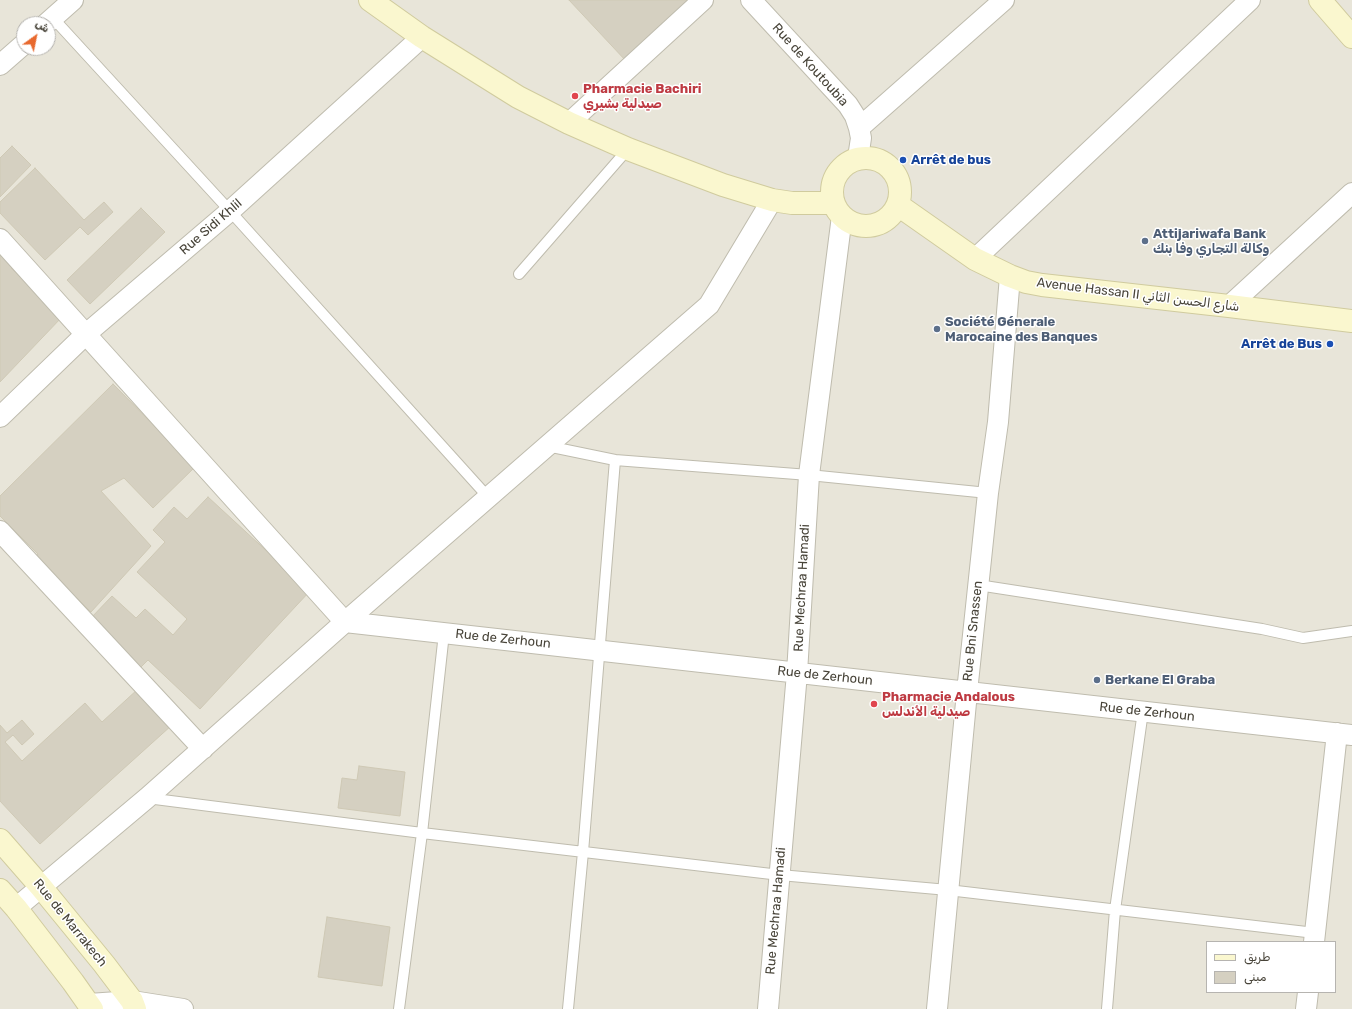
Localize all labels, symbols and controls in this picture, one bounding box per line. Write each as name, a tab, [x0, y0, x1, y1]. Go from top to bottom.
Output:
north arrow	[16, 16, 56, 56]
text: ش	[33, 17, 52, 36]
street label: Rue de Koutoubia	[769, 20, 851, 110]
place label: Pharmacie Bachiri صيدلية بشيري	[583, 81, 702, 112]
marker: Pharmacie Bachiri صيدلية بشيري	[570, 91, 580, 101]
place label: Arrêt de bus	[911, 152, 991, 168]
marker: Arrêt de bus	[898, 155, 908, 165]
street label: Rue Sidi Khlil	[177, 196, 245, 258]
place label: Attijariwafa Bank وكالة التجاري وفا بنك	[1153, 226, 1270, 257]
marker: Attijariwafa Bank وكالة التجاري وفا بنك	[1140, 236, 1150, 246]
street label: Avenue Hassan II شارع الحسن الثاني	[1036, 275, 1240, 315]
place label: Société Génerale Marocaine des Banques	[945, 314, 1098, 345]
marker: Société Génerale Marocaine des Banques	[932, 324, 942, 334]
place label: Arrêt de Bus	[1241, 336, 1322, 352]
marker: Arrêt de Bus	[1325, 339, 1335, 349]
street label: Rue Mechraa Hamadi	[791, 524, 813, 652]
street label: Rue Bni Snassen	[960, 580, 986, 682]
street label: Rue de Zerhoun	[454, 626, 552, 652]
street label: Rue de Zerhoun	[776, 663, 874, 689]
place label: Berkane El Graba	[1105, 672, 1215, 688]
marker: Berkane El Graba	[1092, 675, 1102, 685]
place label: Pharmacie Andalous صيدلية الأندلس	[882, 689, 1015, 720]
marker: Pharmacie Andalous صيدلية الأندلس	[869, 699, 879, 709]
street label: Rue de Zerhoun	[1098, 699, 1196, 725]
street label: Rue Mechraa Hamadi	[763, 847, 789, 975]
street label: Rue de Marrakech	[30, 876, 110, 970]
legend	[1206, 941, 1336, 993]
text: طريق	[1244, 950, 1270, 964]
text: مبنى	[1244, 970, 1266, 984]

